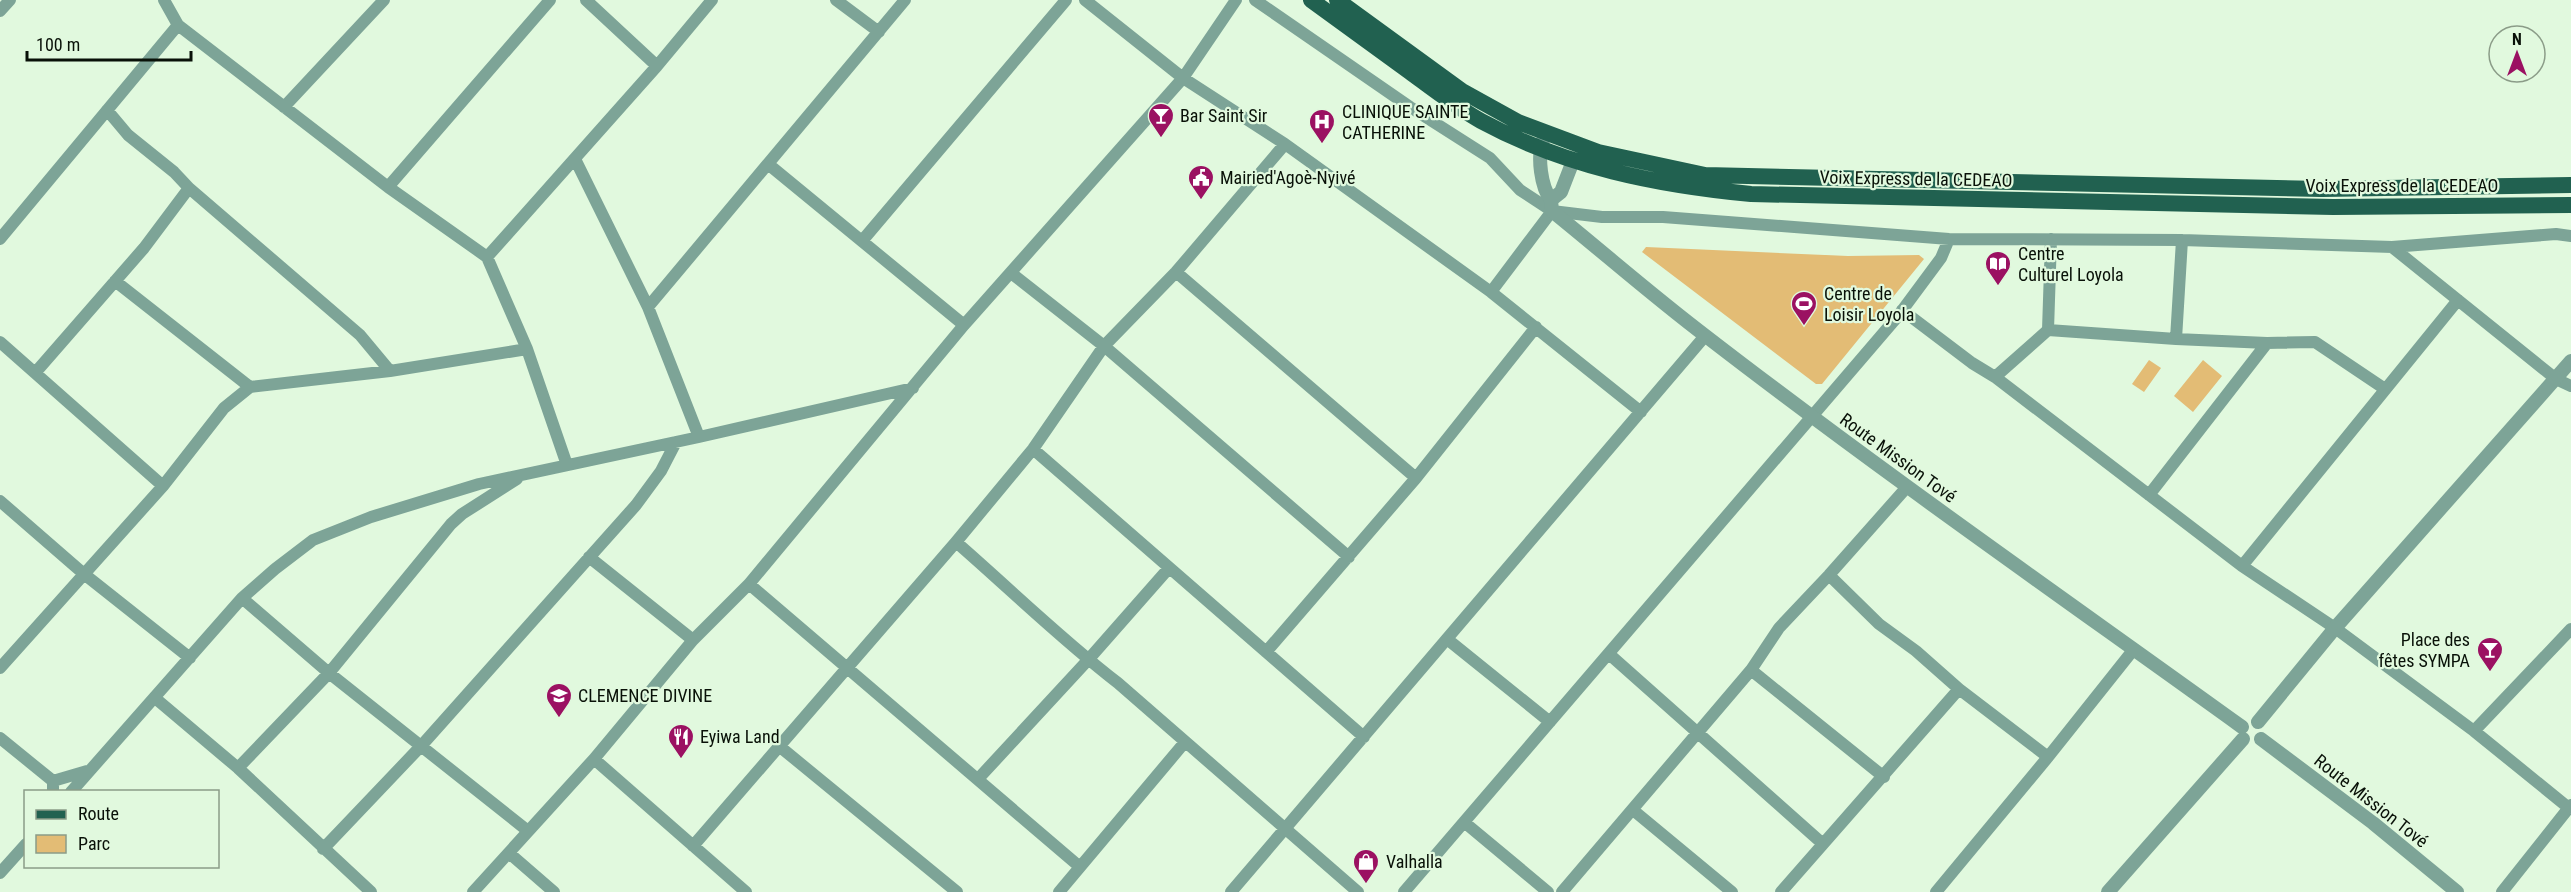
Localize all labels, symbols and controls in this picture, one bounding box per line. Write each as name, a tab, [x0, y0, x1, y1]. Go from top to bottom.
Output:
scale bar	[27, 24, 190, 62]
north arrow	[2487, 24, 2547, 84]
text: N	[2512, 30, 2522, 49]
text: 100 m	[36, 34, 80, 55]
bar icon: Bar Saint Sir	[1146, 101, 1176, 139]
place label: CLINIQUE SAINTE CATHERINE	[1342, 101, 1468, 143]
place label: Bar Saint Sir	[1180, 105, 1268, 126]
hospital icon: CLINIQUE SAINTE CATHERINE	[1307, 107, 1337, 145]
public building icon: Mairied'Agoè-Nyivé	[1186, 163, 1216, 201]
street label: Voix Express de la CEDEAO	[1819, 166, 2013, 191]
place label: Mairied'Agoè-Nyivé	[1220, 167, 1355, 188]
street label: Voix Express de la CEDEAO	[2306, 175, 2498, 196]
place label: Centre Culturel Loyola	[2018, 243, 2124, 285]
library icon: Centre Culturel Loyola	[1983, 249, 2013, 287]
place label: Centre de Loisir Loyola	[1824, 283, 1914, 325]
sports icon: Centre de Loisir Loyola	[1789, 289, 1819, 327]
street label: Route Mission Tové	[1836, 408, 1960, 507]
place label: Place des fêtes SYMPA	[2378, 629, 2471, 671]
bar icon: Place des fêtes SYMPA	[2475, 635, 2505, 673]
school or university icon: CLEMENCE DIVINE	[544, 681, 574, 719]
place label: CLEMENCE DIVINE	[578, 685, 712, 706]
restaurant icon: Eyiwa Land	[666, 722, 696, 760]
place label: Eyiwa Land	[700, 726, 780, 747]
street label: Route Mission Tové	[2310, 750, 2432, 851]
legend	[24, 790, 219, 868]
text: Route	[78, 803, 119, 824]
text: Parc	[78, 833, 110, 854]
shop icon: Valhalla	[1351, 847, 1381, 885]
place label: Valhalla	[1386, 851, 1443, 872]

